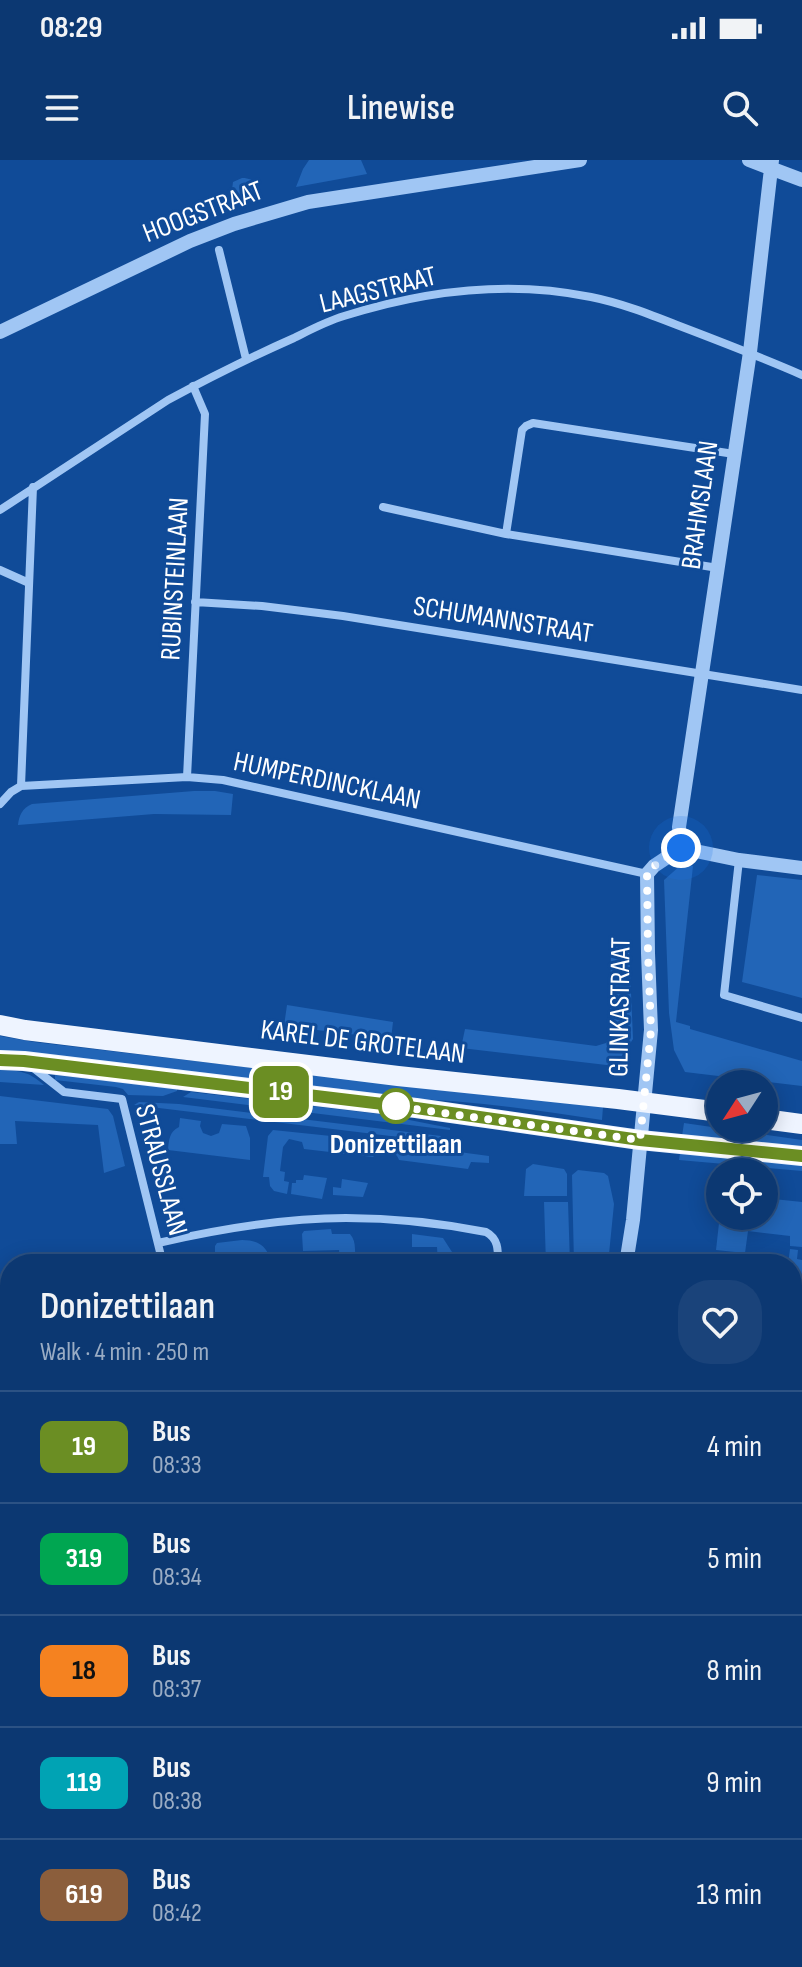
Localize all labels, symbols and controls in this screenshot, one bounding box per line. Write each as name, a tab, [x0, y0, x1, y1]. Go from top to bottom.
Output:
text: 08:29	[40, 10, 103, 46]
icon: menu	[40, 86, 84, 130]
icon: search	[718, 86, 762, 130]
text: Linewise	[347, 87, 455, 130]
street label: HOOGSTRAAT	[138, 174, 268, 250]
street label: LAAGSTRAAT	[316, 260, 440, 320]
street label: BRAHMSLAAN	[675, 439, 725, 571]
street label: RUBINSTEINLAAN	[154, 497, 196, 661]
street label: SCHUMANNSTRAAT	[411, 590, 595, 650]
street label: HUMPERDINCKLAAN	[231, 745, 423, 817]
your location	[661, 828, 701, 868]
street label: GLINKASTRAAT	[602, 937, 638, 1077]
street label: KAREL DE GROTELAAN	[259, 1013, 467, 1071]
line badge: 19	[245, 1066, 317, 1118]
north arrow	[706, 1070, 778, 1142]
map controls	[706, 1070, 778, 1230]
text: 19	[269, 1075, 293, 1108]
marker: Donizettilaan	[379, 1089, 413, 1123]
street label: STRAUSSLAAN	[128, 1101, 194, 1239]
place label: Donizettilaan	[330, 1128, 462, 1161]
button: locate	[706, 1158, 778, 1230]
button: heart	[678, 1280, 762, 1364]
text: Donizettilaan	[40, 1284, 215, 1329]
text: Walk · 4 min · 250 m	[40, 1337, 209, 1368]
text: Bus	[152, 1414, 191, 1450]
text: 4 min	[707, 1429, 762, 1465]
text: 19	[72, 1430, 96, 1463]
text: 08:33	[152, 1450, 202, 1481]
text: Bus	[152, 1526, 191, 1562]
text: 5 min	[708, 1541, 762, 1577]
text: 319	[66, 1542, 102, 1575]
text: 08:34	[152, 1562, 202, 1593]
text: Bus	[152, 1638, 191, 1674]
text: 8 min	[706, 1653, 762, 1689]
text: 18	[72, 1654, 96, 1687]
text: 08:37	[152, 1674, 201, 1705]
text: Bus	[152, 1750, 191, 1786]
text: 9 min	[706, 1765, 762, 1801]
text: 119	[66, 1766, 102, 1799]
text: 08:38	[152, 1786, 202, 1817]
text: Bus	[152, 1862, 191, 1898]
text: 13 min	[696, 1877, 762, 1913]
text: 619	[65, 1878, 103, 1911]
text: 08:42	[152, 1898, 202, 1929]

